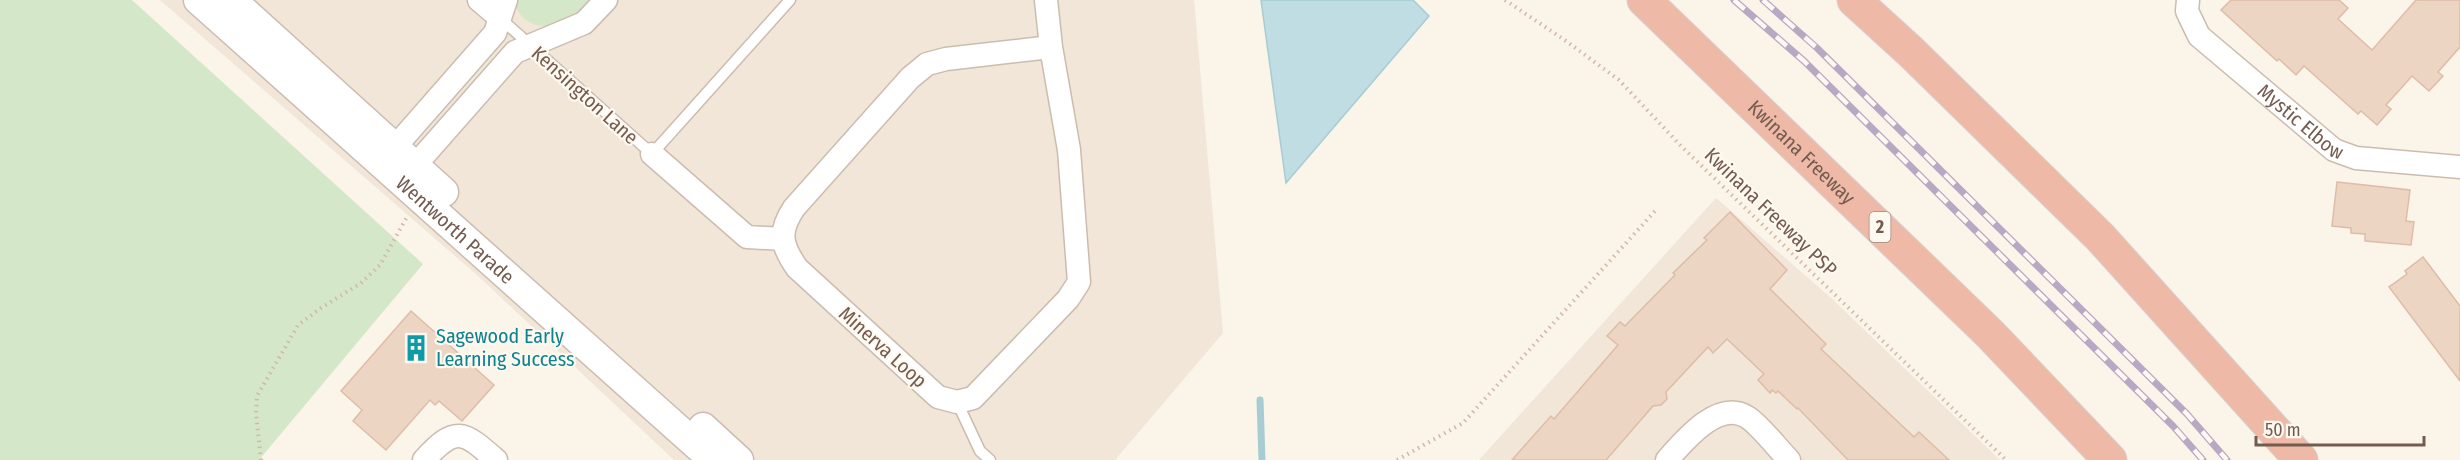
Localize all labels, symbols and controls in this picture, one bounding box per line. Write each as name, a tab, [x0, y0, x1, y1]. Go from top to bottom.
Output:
street label: Kensington Lane	[527, 41, 643, 149]
street label: Mystic Elbow	[2253, 79, 2347, 164]
street label: Kwinana Freeway	[1743, 95, 1860, 209]
street label: Kwinana Freeway PSP	[1700, 143, 1842, 281]
street label: Wentworth Parade	[391, 171, 519, 289]
road number: 2	[1870, 212, 1890, 242]
street label: Minerva Loop	[834, 301, 932, 393]
place label: Sagewood Early Learning Success	[436, 324, 575, 371]
building icon: Sagewood Early Learning Success	[401, 333, 431, 363]
scale bar	[2256, 409, 2424, 447]
text: 50 m	[2265, 419, 2301, 441]

